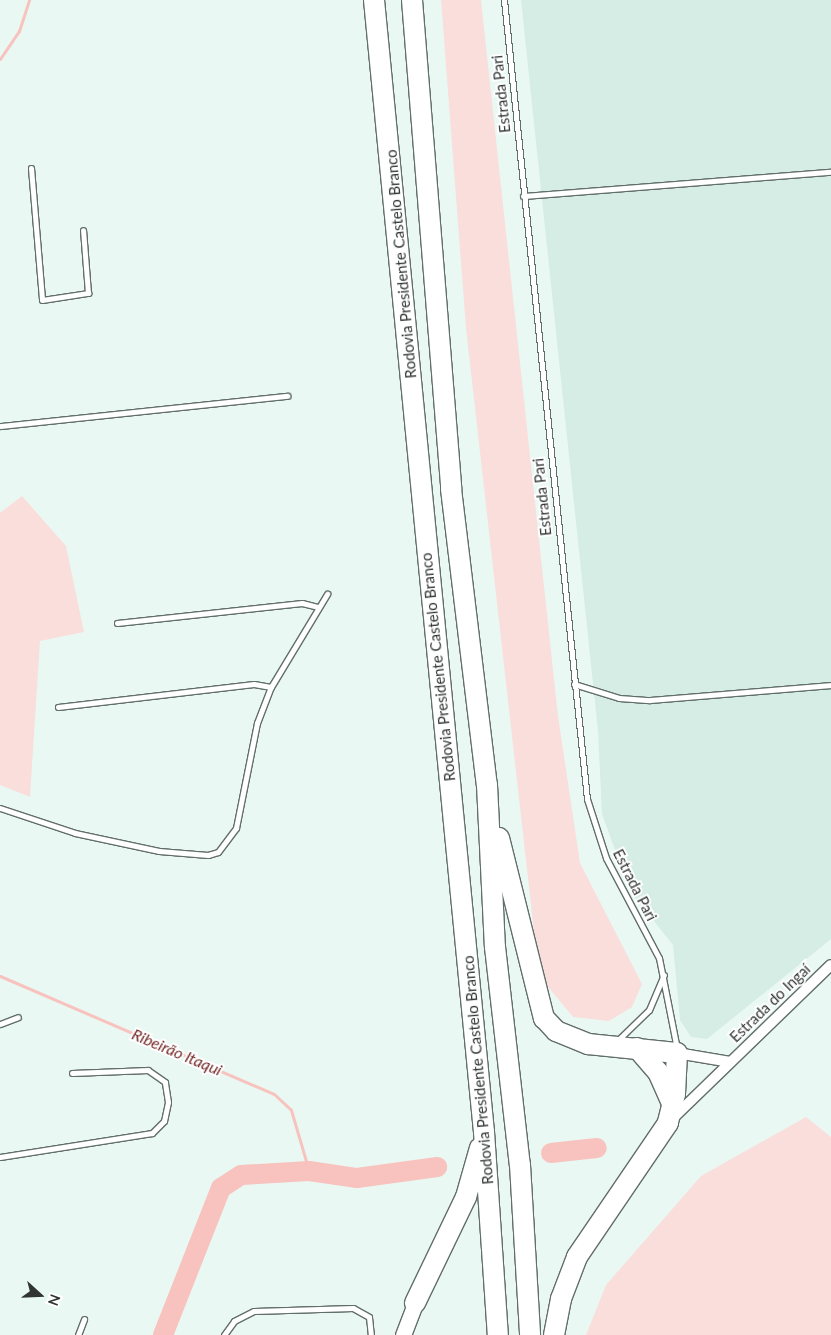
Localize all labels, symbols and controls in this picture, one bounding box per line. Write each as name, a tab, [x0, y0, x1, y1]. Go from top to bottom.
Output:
street label: Estrada Pari	[488, 54, 514, 134]
street label: Rodovia Presidente Castelo Branco	[382, 149, 420, 379]
street label: Estrada Pari	[529, 457, 555, 537]
street label: Rodovia Presidente Castelo Branco	[417, 552, 459, 782]
street label: Estrada Pari	[609, 846, 661, 924]
street label: Rodovia Presidente Castelo Branco	[459, 955, 497, 1185]
street label: Estrada do Ingaí	[726, 960, 814, 1046]
water label: Ribeirão Itaqui	[129, 1024, 225, 1080]
north arrow	[15, 1270, 65, 1320]
text: N	[45, 1292, 64, 1308]

